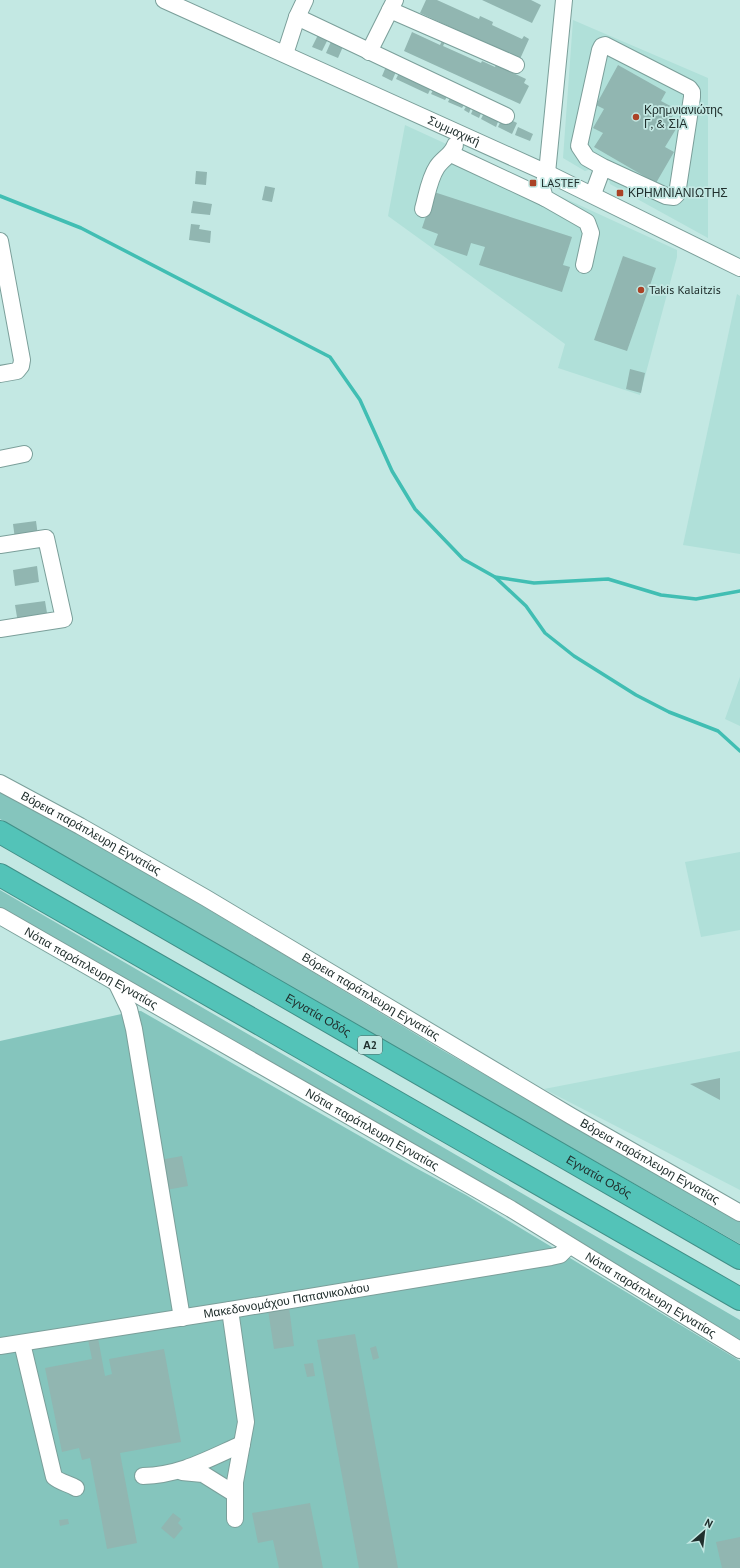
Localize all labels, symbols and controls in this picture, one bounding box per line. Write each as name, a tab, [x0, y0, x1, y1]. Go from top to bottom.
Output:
place label: Κρημνιανιώτης Γ, & ΣΙΑ	[644, 102, 723, 131]
street label: Συμμαχική	[425, 112, 483, 149]
marker: Κρημνιανιώτης Γ, & ΣΙΑ	[631, 112, 641, 122]
place label: LASTEF	[541, 175, 580, 190]
marker: LASTEF	[528, 178, 538, 188]
place label: ΚΡΗΜΝΙΑΝΙΩΤΗΣ	[628, 185, 728, 200]
marker: ΚΡΗΜΝΙΑΝΙΩΤΗΣ	[615, 188, 625, 198]
place label: Takis Kalaitzis	[649, 282, 721, 297]
marker: Takis Kalaitzis	[636, 285, 646, 295]
street label: Βόρεια παράπλευρη Εγνατίας	[19, 788, 164, 878]
street label: Νότια παράπλευρη Εγνατίας	[22, 924, 161, 1012]
street label: Βόρεια παράπλευρη Εγνατίας	[299, 949, 443, 1043]
street label: Εγνατία Οδός	[283, 990, 354, 1039]
road number: Α2	[358, 1036, 382, 1054]
street label: Νότια παράπλευρη Εγνατίας	[303, 1085, 442, 1173]
street label: Βόρεια παράπλευρη Εγνατίας	[578, 1115, 723, 1207]
street label: Εγνατία Οδός	[564, 1152, 635, 1201]
street label: Νότια παράπλευρη Εγνατίας	[583, 1249, 719, 1341]
street label: Μακεδονομάχου Παπανικολάου	[202, 1279, 370, 1321]
north arrow	[684, 1512, 724, 1552]
text: N	[702, 1515, 715, 1531]

